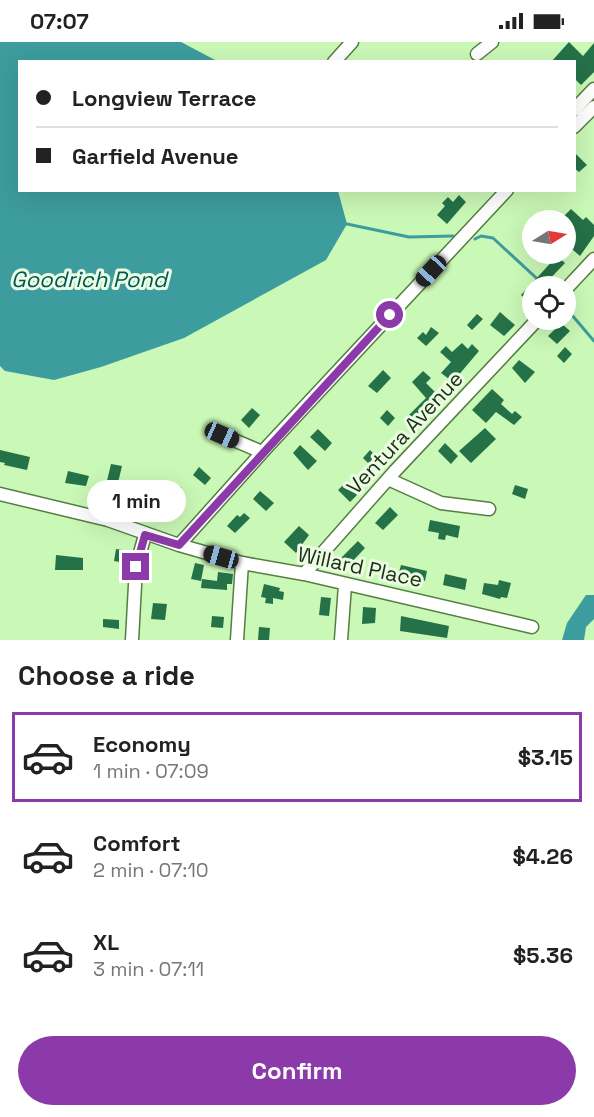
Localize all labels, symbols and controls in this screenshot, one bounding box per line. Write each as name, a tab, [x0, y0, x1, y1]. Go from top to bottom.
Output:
text: 07:07	[30, 7, 89, 35]
text: Longview Terrace	[72, 84, 257, 112]
text: Garfield Avenue	[72, 142, 239, 170]
north arrow	[522, 210, 576, 264]
map controls	[522, 210, 576, 330]
car	[412, 252, 450, 290]
water label: Goodrich Pond	[11, 265, 170, 293]
button: locate	[522, 276, 576, 330]
route start	[376, 301, 403, 328]
street label: Ventura Avenue	[341, 365, 469, 500]
car	[202, 419, 242, 451]
callout: 1 min	[86, 480, 186, 522]
text: 1 min	[112, 488, 161, 514]
street label: Willard Place	[295, 540, 425, 593]
car	[201, 543, 241, 571]
route end	[122, 553, 149, 580]
text: Choose a ride	[18, 658, 195, 693]
icon: car	[21, 730, 75, 784]
text: Economy	[93, 730, 191, 758]
text: $3.15	[518, 743, 573, 771]
text: 1 min · 07:09	[93, 758, 209, 784]
icon: car	[21, 829, 75, 883]
text: Comfort	[93, 829, 181, 857]
text: $4.26	[512, 842, 573, 870]
text: 2 min · 07:10	[93, 857, 209, 883]
icon: car	[21, 928, 75, 982]
text: XL	[93, 928, 119, 956]
text: $5.36	[513, 941, 573, 969]
text: 3 min · 07:11	[93, 956, 204, 982]
button: Confirm	[18, 1036, 576, 1105]

